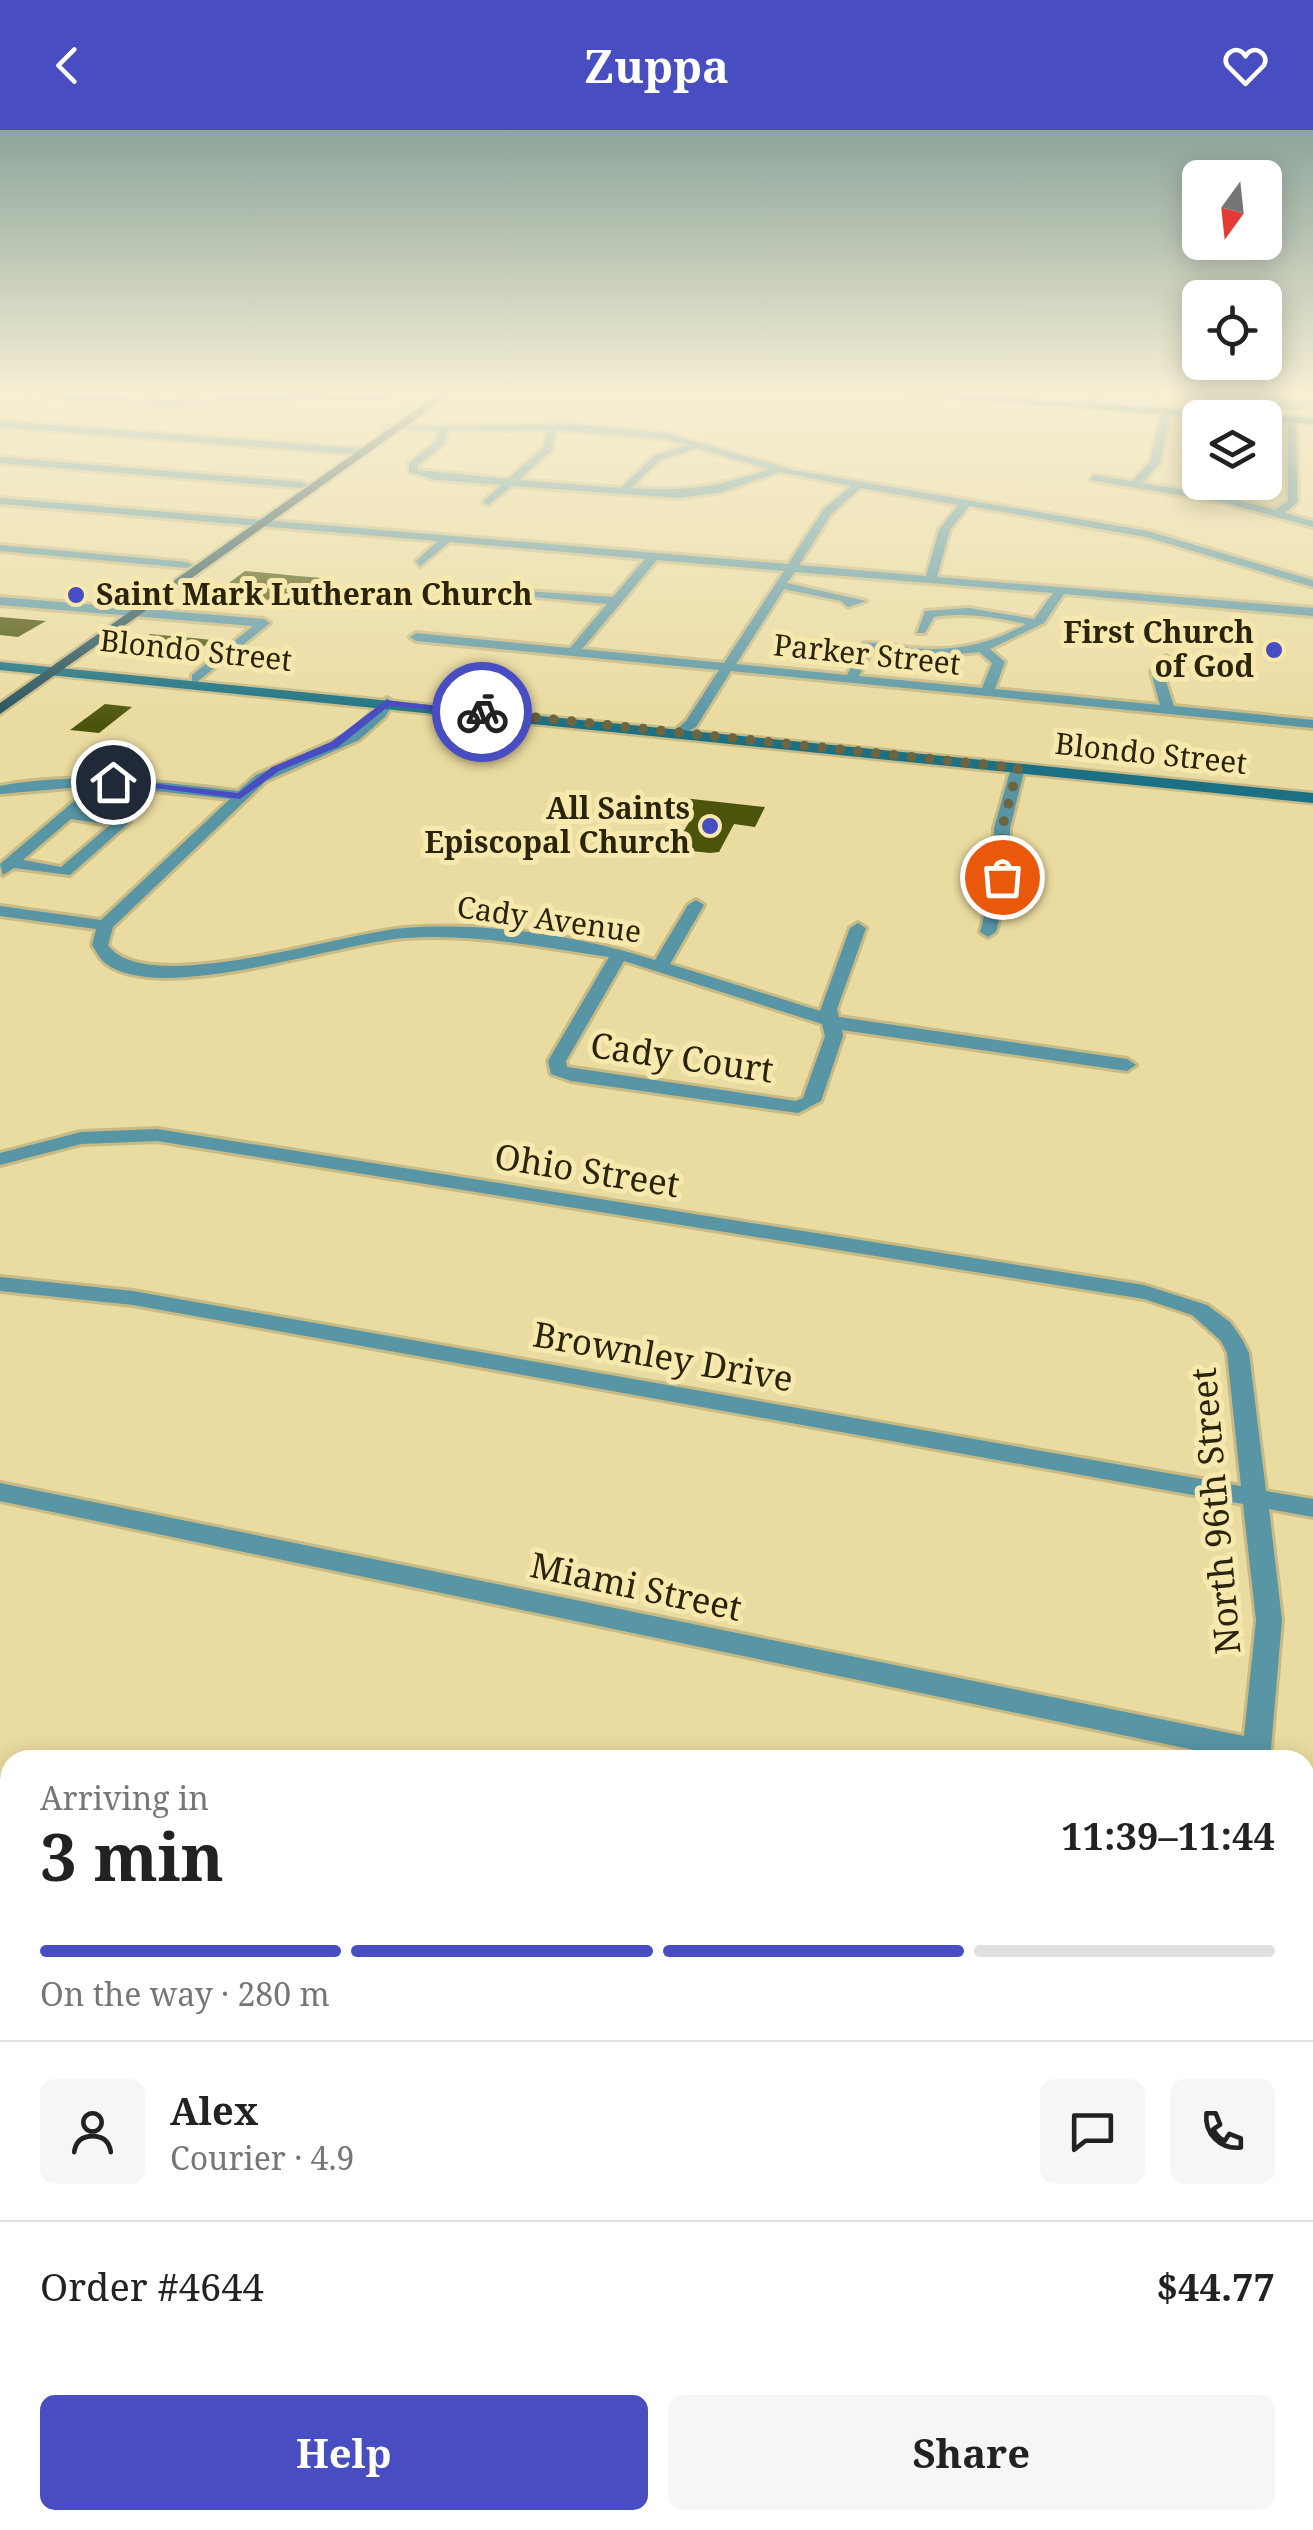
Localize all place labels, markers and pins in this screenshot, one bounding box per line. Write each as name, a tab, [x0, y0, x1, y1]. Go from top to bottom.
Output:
place label: Saint Mark Lutheran Church	[96, 573, 533, 614]
marker: Saint Mark Lutheran Church	[65, 584, 87, 606]
place label: First Church of God	[1063, 611, 1254, 686]
marker: First Church of God	[1263, 639, 1285, 661]
pin	[71, 740, 156, 825]
place label: All Saints Episcopal Church	[425, 787, 690, 862]
marker: All Saints Episcopal Church	[699, 815, 721, 837]
pin	[960, 835, 1045, 920]

